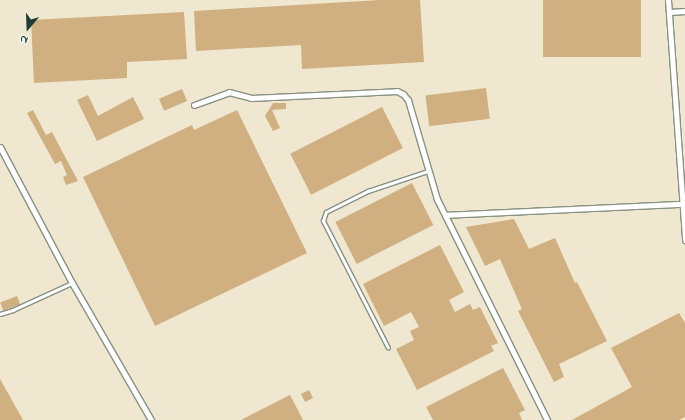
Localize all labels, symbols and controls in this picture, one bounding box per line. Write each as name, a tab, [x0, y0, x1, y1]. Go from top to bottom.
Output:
north arrow	[8, 8, 48, 48]
text: N	[18, 31, 30, 48]

